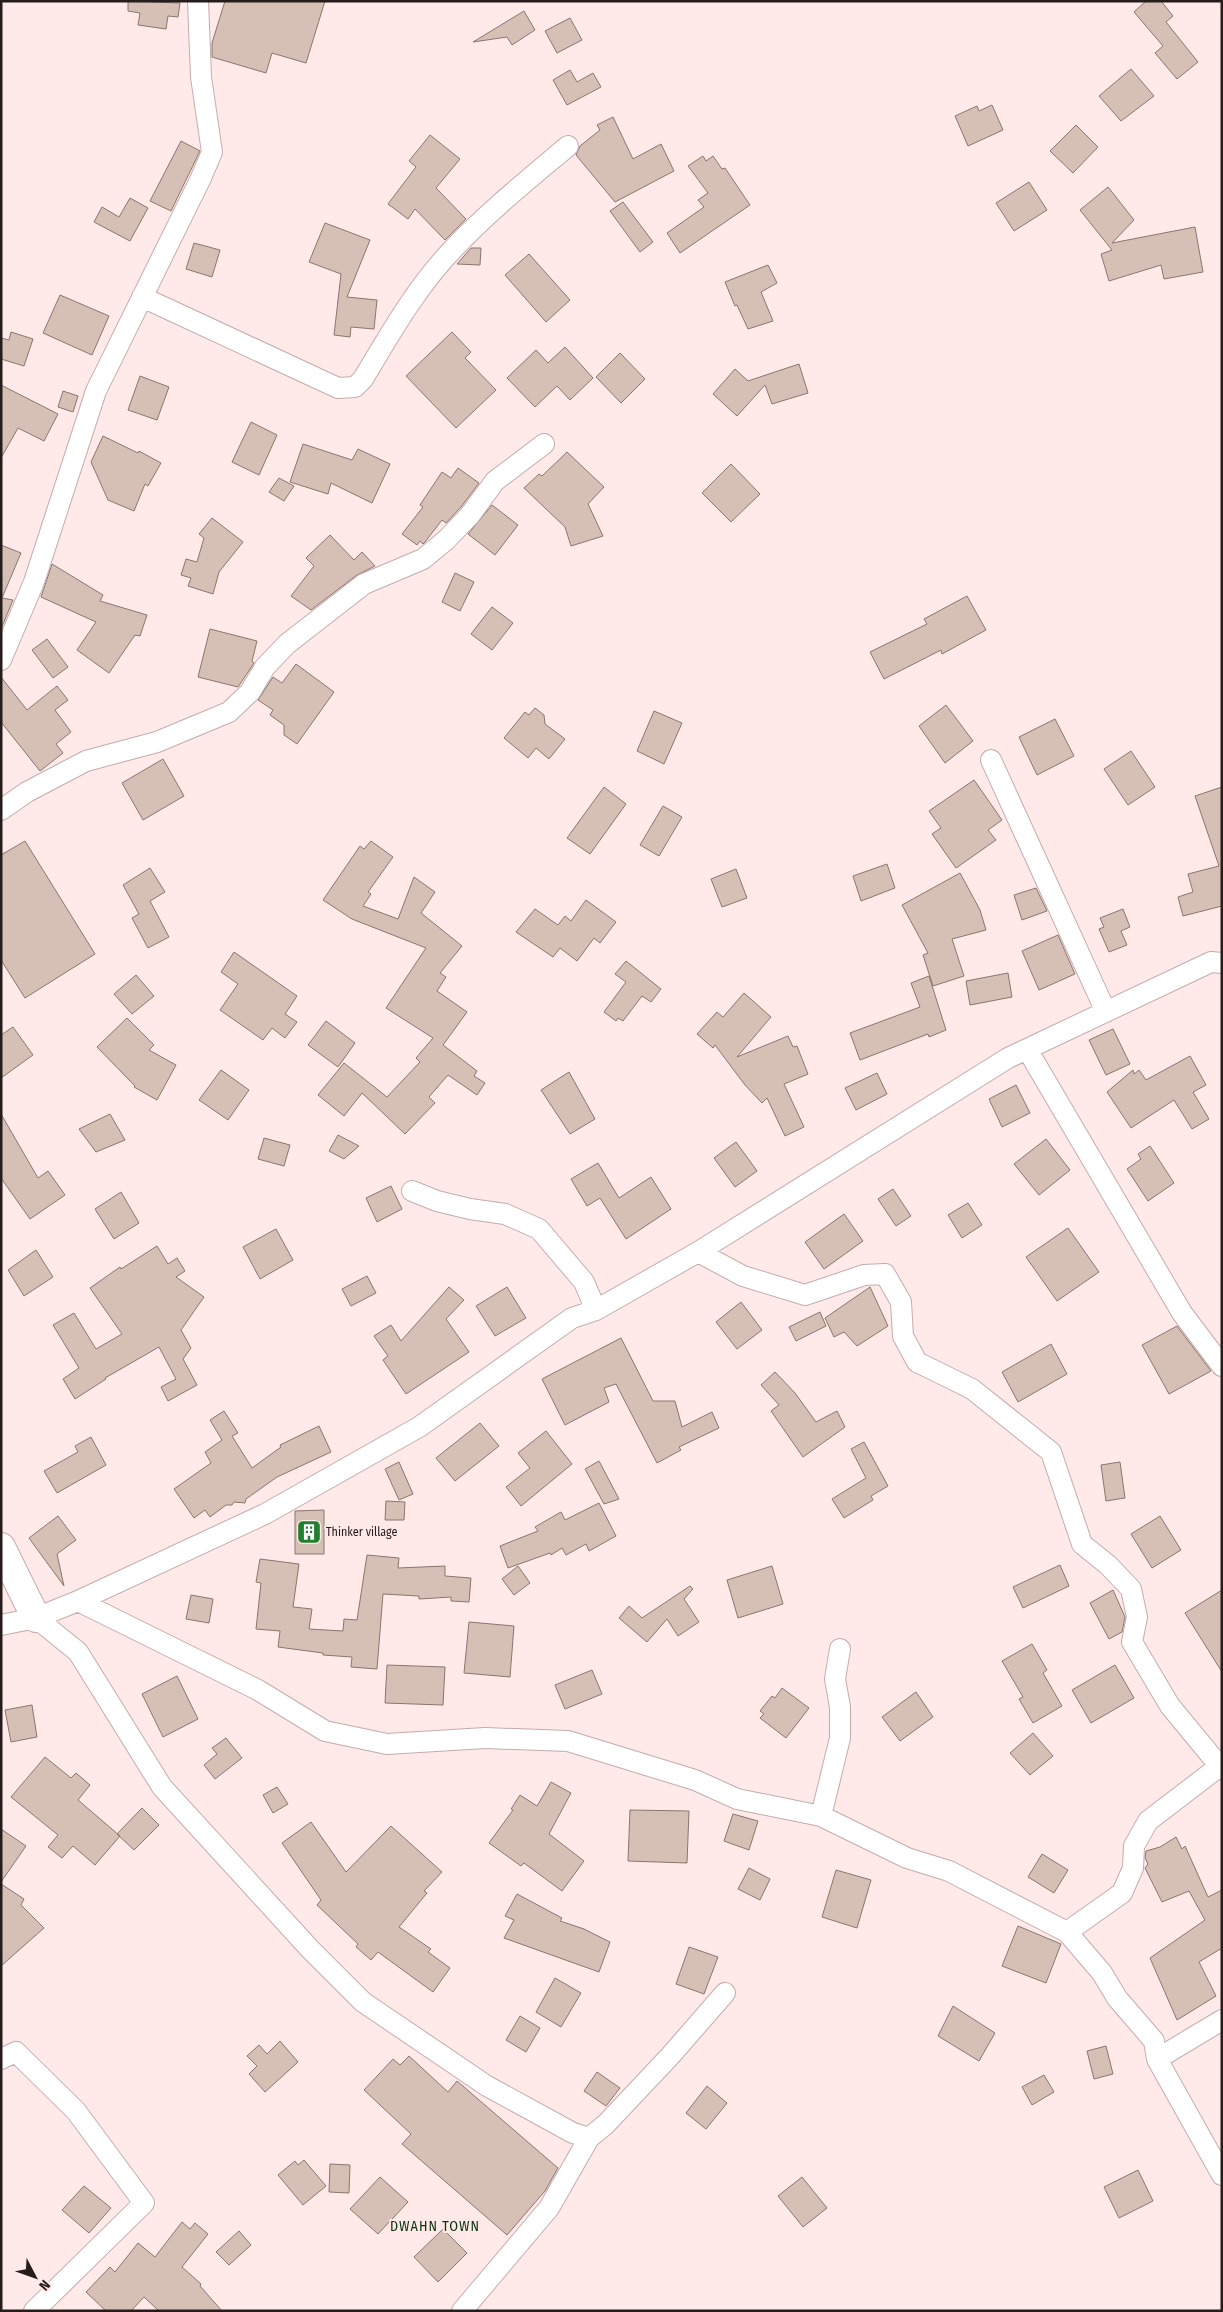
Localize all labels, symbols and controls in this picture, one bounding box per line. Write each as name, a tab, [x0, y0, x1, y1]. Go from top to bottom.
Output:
building icon: Thinker village	[296, 1519, 322, 1545]
place label: Thinker village	[326, 1525, 397, 1539]
district label: DWAHN TOWN	[390, 2218, 480, 2235]
north arrow	[10, 2252, 60, 2302]
text: N	[35, 2276, 54, 2294]

